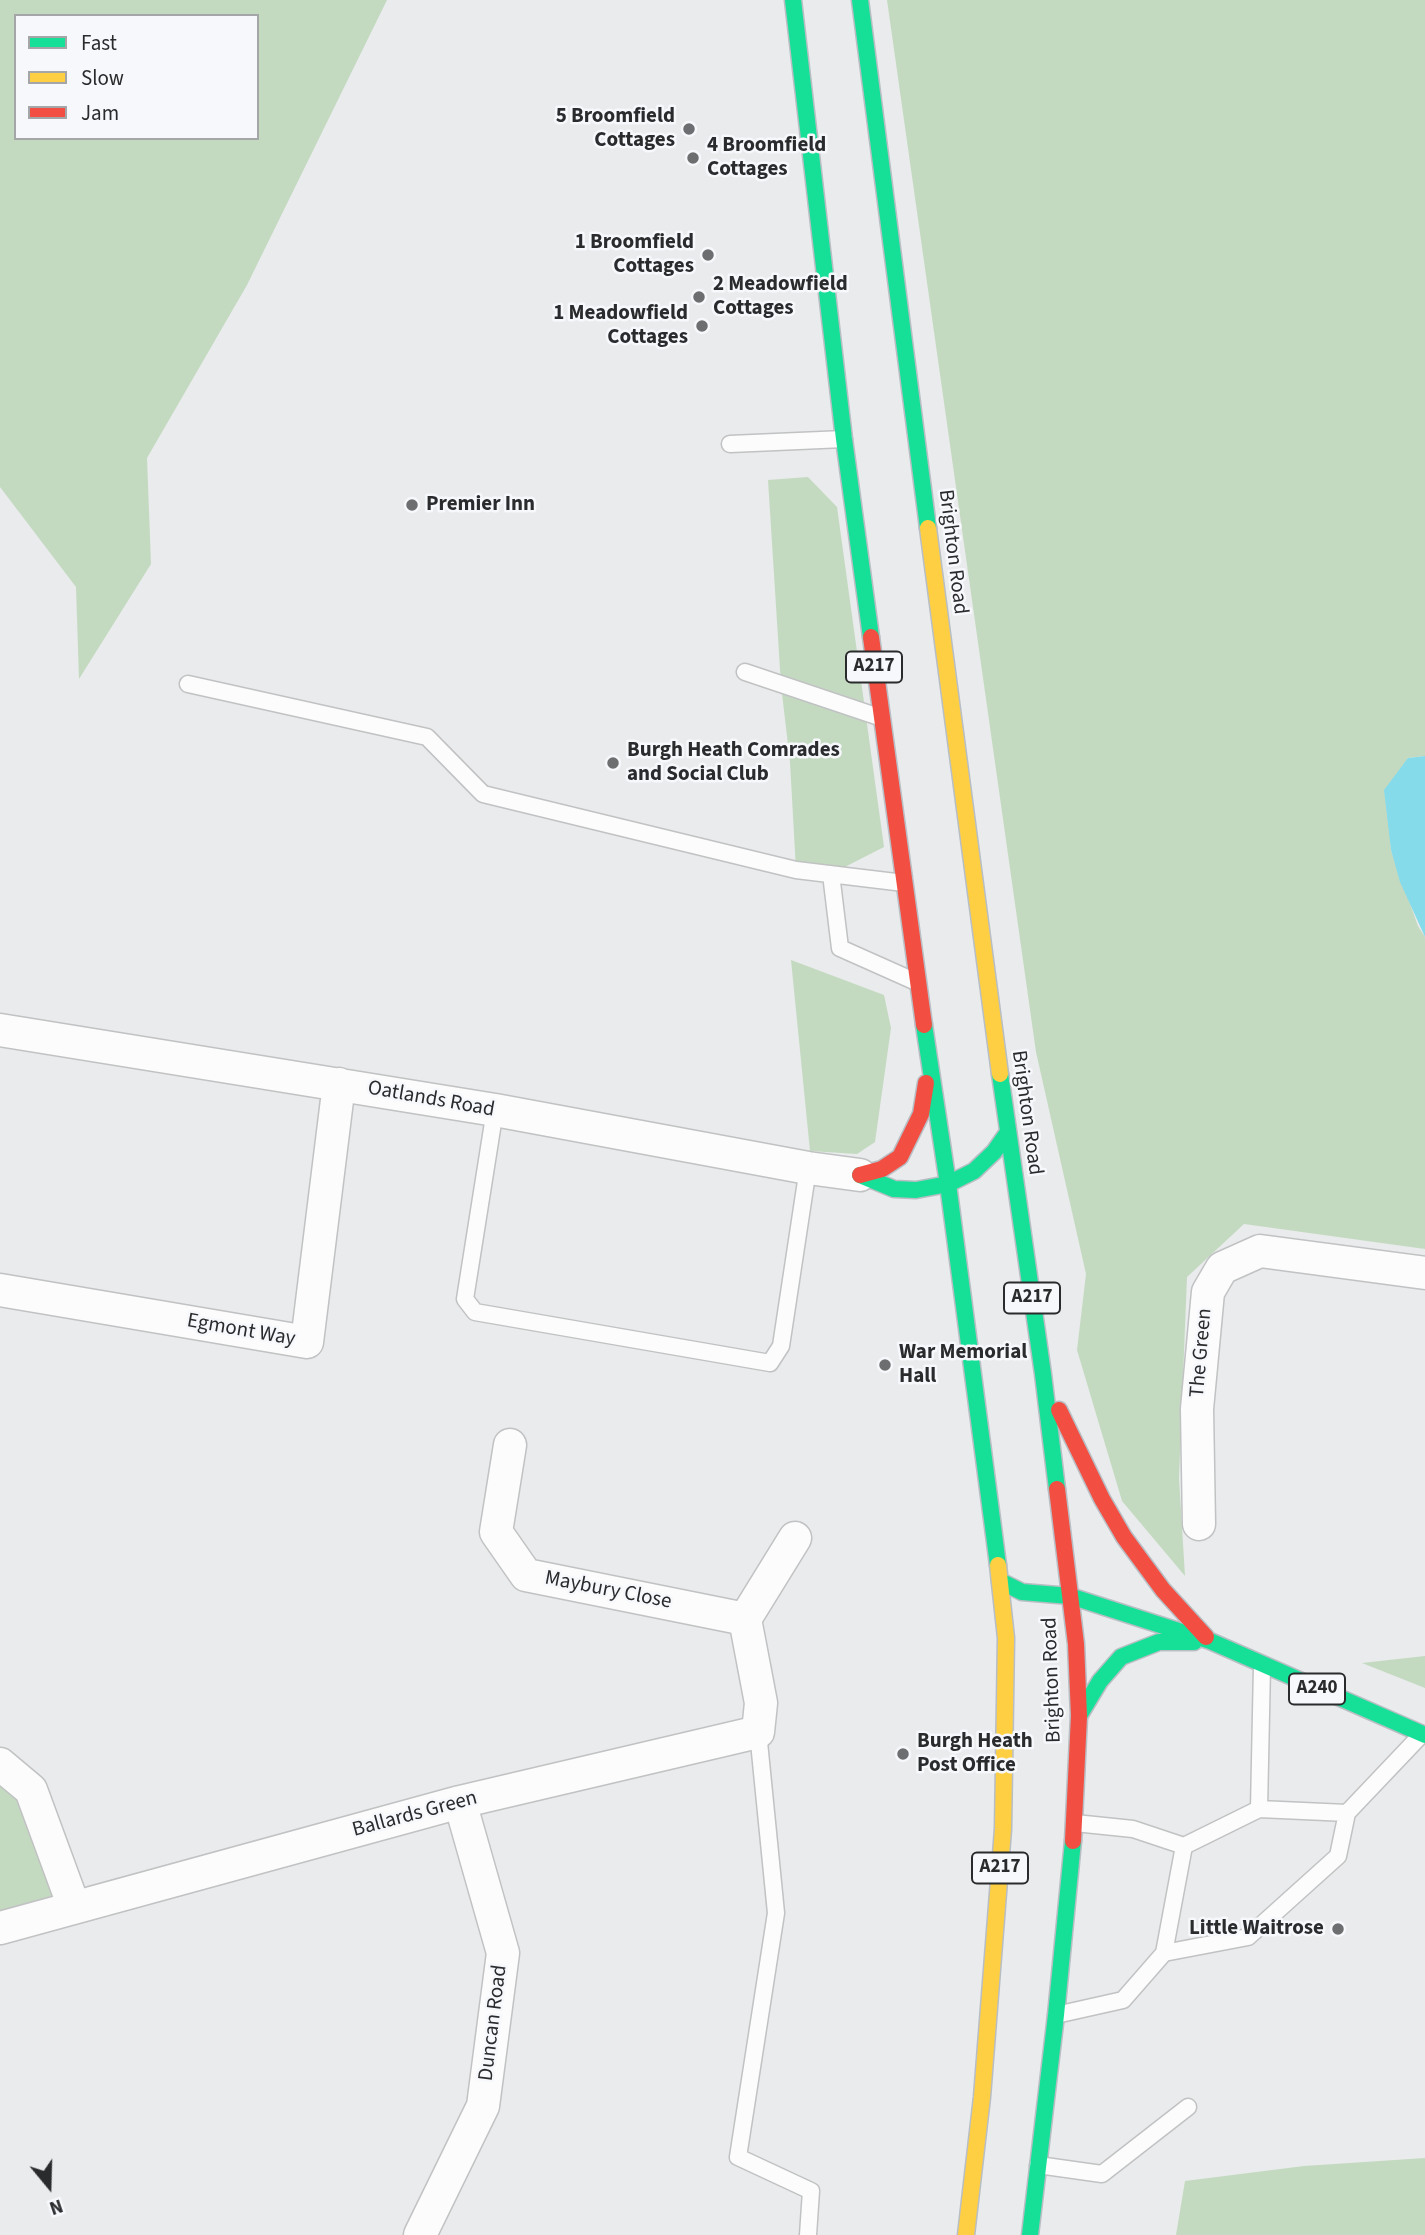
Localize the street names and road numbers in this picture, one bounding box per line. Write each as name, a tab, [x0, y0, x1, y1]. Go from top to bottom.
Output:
street label: Brighton Road	[932, 488, 972, 616]
road number: A217	[846, 652, 902, 682]
street label: Brighton Road	[1005, 1049, 1047, 1177]
street label: Oatlands Road	[366, 1076, 496, 1124]
road number: A217	[1004, 1282, 1060, 1314]
street label: The Green	[1186, 1307, 1218, 1399]
street label: Egmont Way	[185, 1309, 297, 1353]
street label: Maybury Close	[543, 1566, 673, 1616]
street label: Brighton Road	[1038, 1617, 1068, 1743]
road number: A240	[1289, 1674, 1345, 1704]
street label: Ballards Green	[350, 1786, 480, 1844]
road number: A217	[972, 1852, 1028, 1884]
street label: Duncan Road	[474, 1964, 514, 2082]

